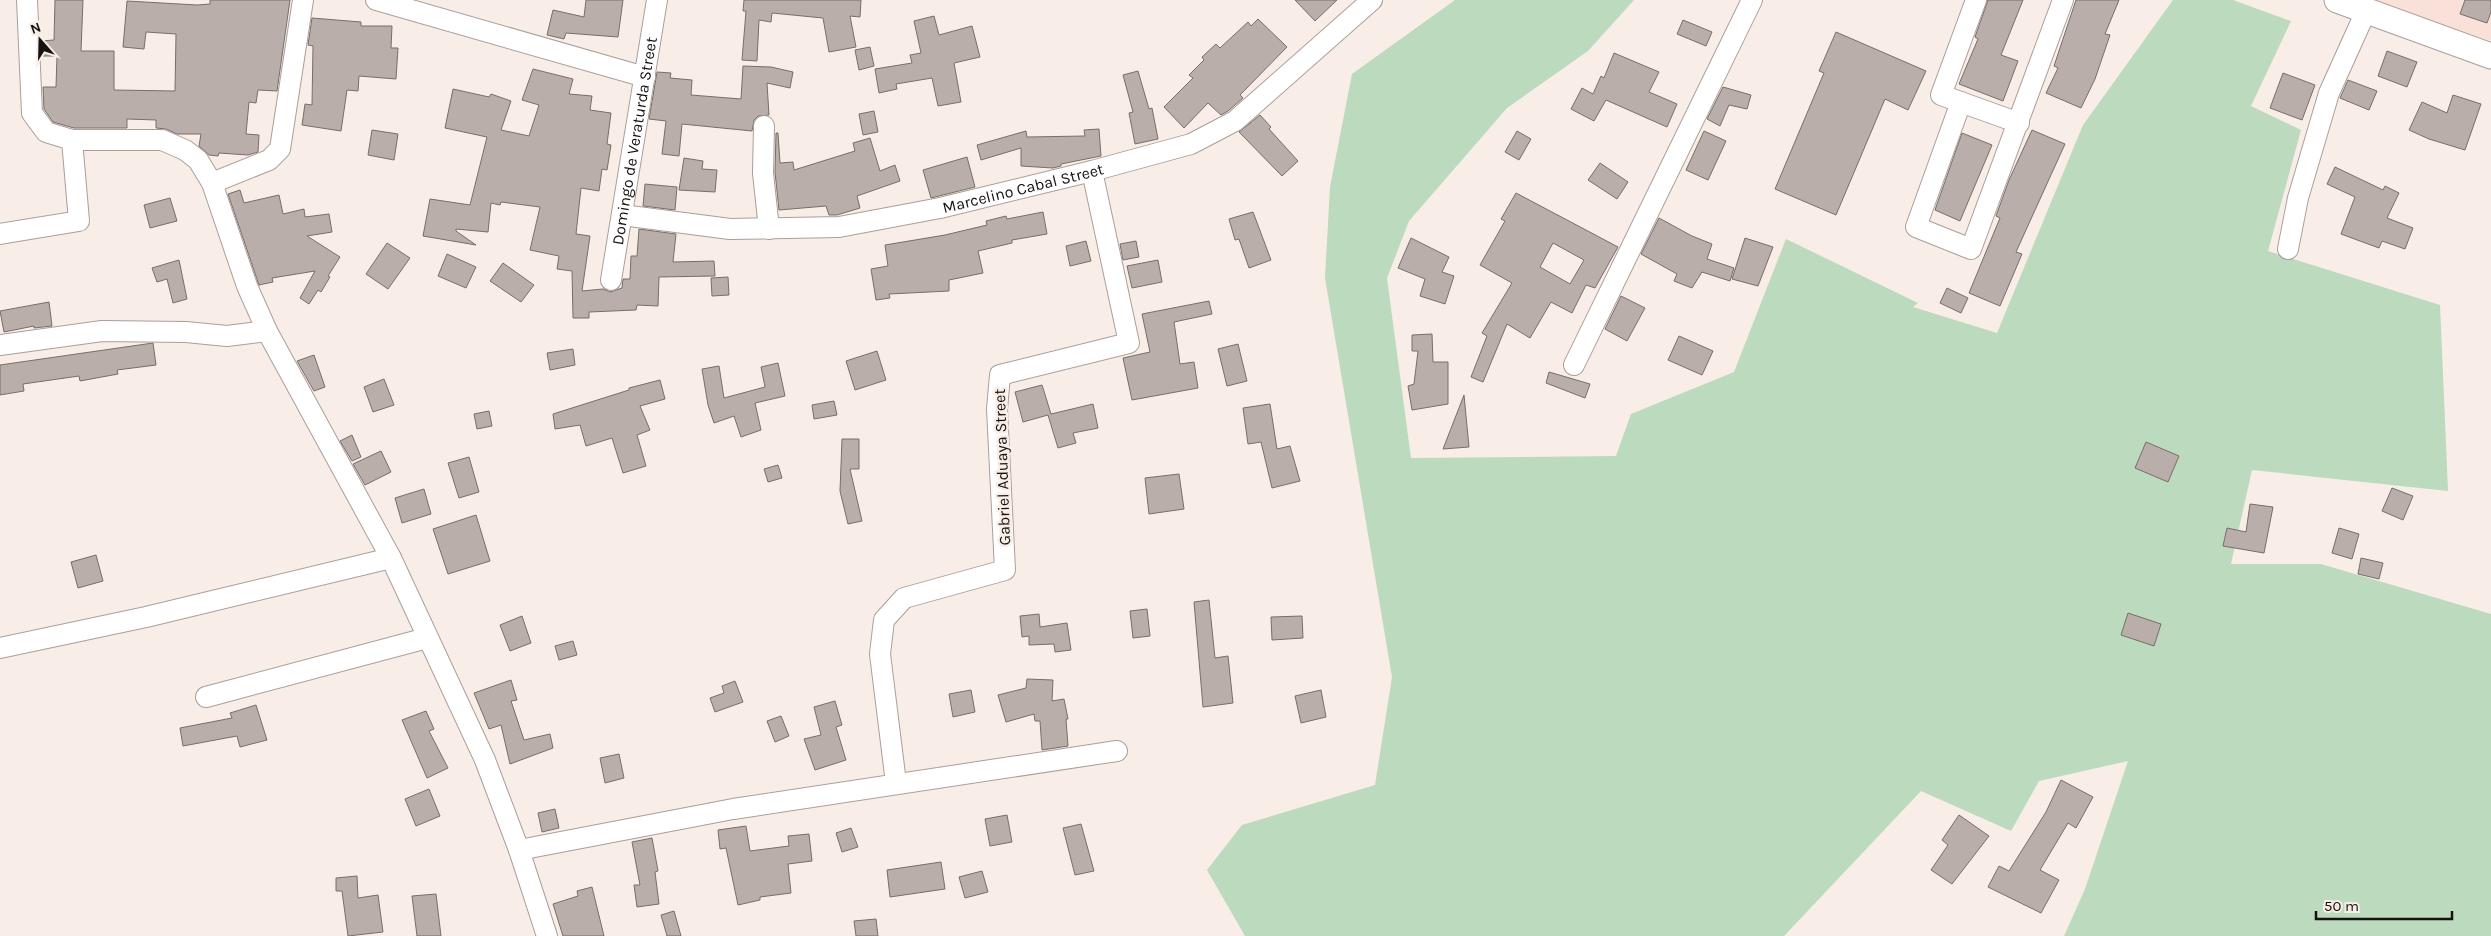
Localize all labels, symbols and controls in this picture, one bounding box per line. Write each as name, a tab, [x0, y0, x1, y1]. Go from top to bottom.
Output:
north arrow	[15, 15, 65, 65]
text: N	[28, 19, 43, 38]
street label: Domingo de Veraturda Street	[607, 35, 660, 246]
street label: Marcelino Cabal Street	[940, 159, 1106, 217]
street label: Gabriel Aduaya Street	[990, 388, 1014, 546]
scale bar	[2316, 888, 2452, 920]
text: 50 m	[2324, 897, 2359, 915]

